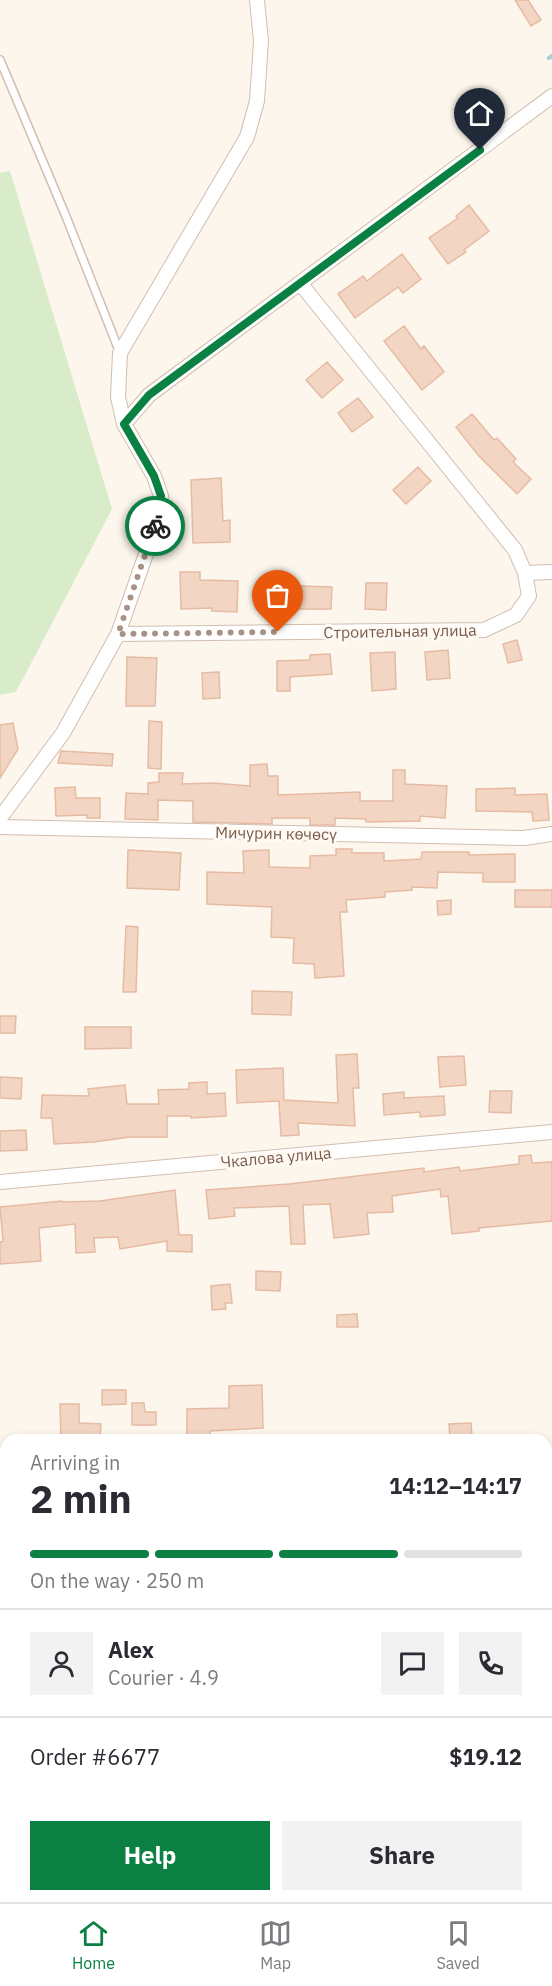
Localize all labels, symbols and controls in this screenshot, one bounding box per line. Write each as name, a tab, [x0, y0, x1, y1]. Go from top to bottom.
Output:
pin	[454, 88, 505, 150]
icon: home	[463, 97, 496, 130]
courier	[125, 496, 185, 556]
icon: bike	[139, 510, 172, 543]
pin	[252, 570, 303, 632]
icon: bag	[261, 579, 294, 612]
street label: Строительная улица	[323, 620, 477, 642]
street label: Мичурин көчөсү	[215, 822, 337, 844]
street label: Чкалова улица	[220, 1142, 333, 1172]
text: Arriving in	[30, 1449, 120, 1476]
text: 14:12–14:17	[389, 1471, 522, 1500]
text: 2 min	[30, 1473, 132, 1524]
text: On the way · 250 m	[30, 1567, 204, 1594]
button: person	[30, 1632, 93, 1695]
button: chat	[381, 1632, 444, 1695]
button: phone	[459, 1632, 522, 1695]
text: Alex	[108, 1635, 154, 1664]
text: Courier · 4.9	[108, 1664, 219, 1691]
text: Order #6677	[30, 1742, 160, 1771]
text: $19.12	[449, 1742, 522, 1771]
button: Help	[30, 1821, 270, 1890]
button: Share	[282, 1821, 522, 1890]
tab: Home	[72, 1917, 115, 1973]
tab: Map	[259, 1917, 292, 1973]
tab: Saved	[436, 1917, 480, 1973]

